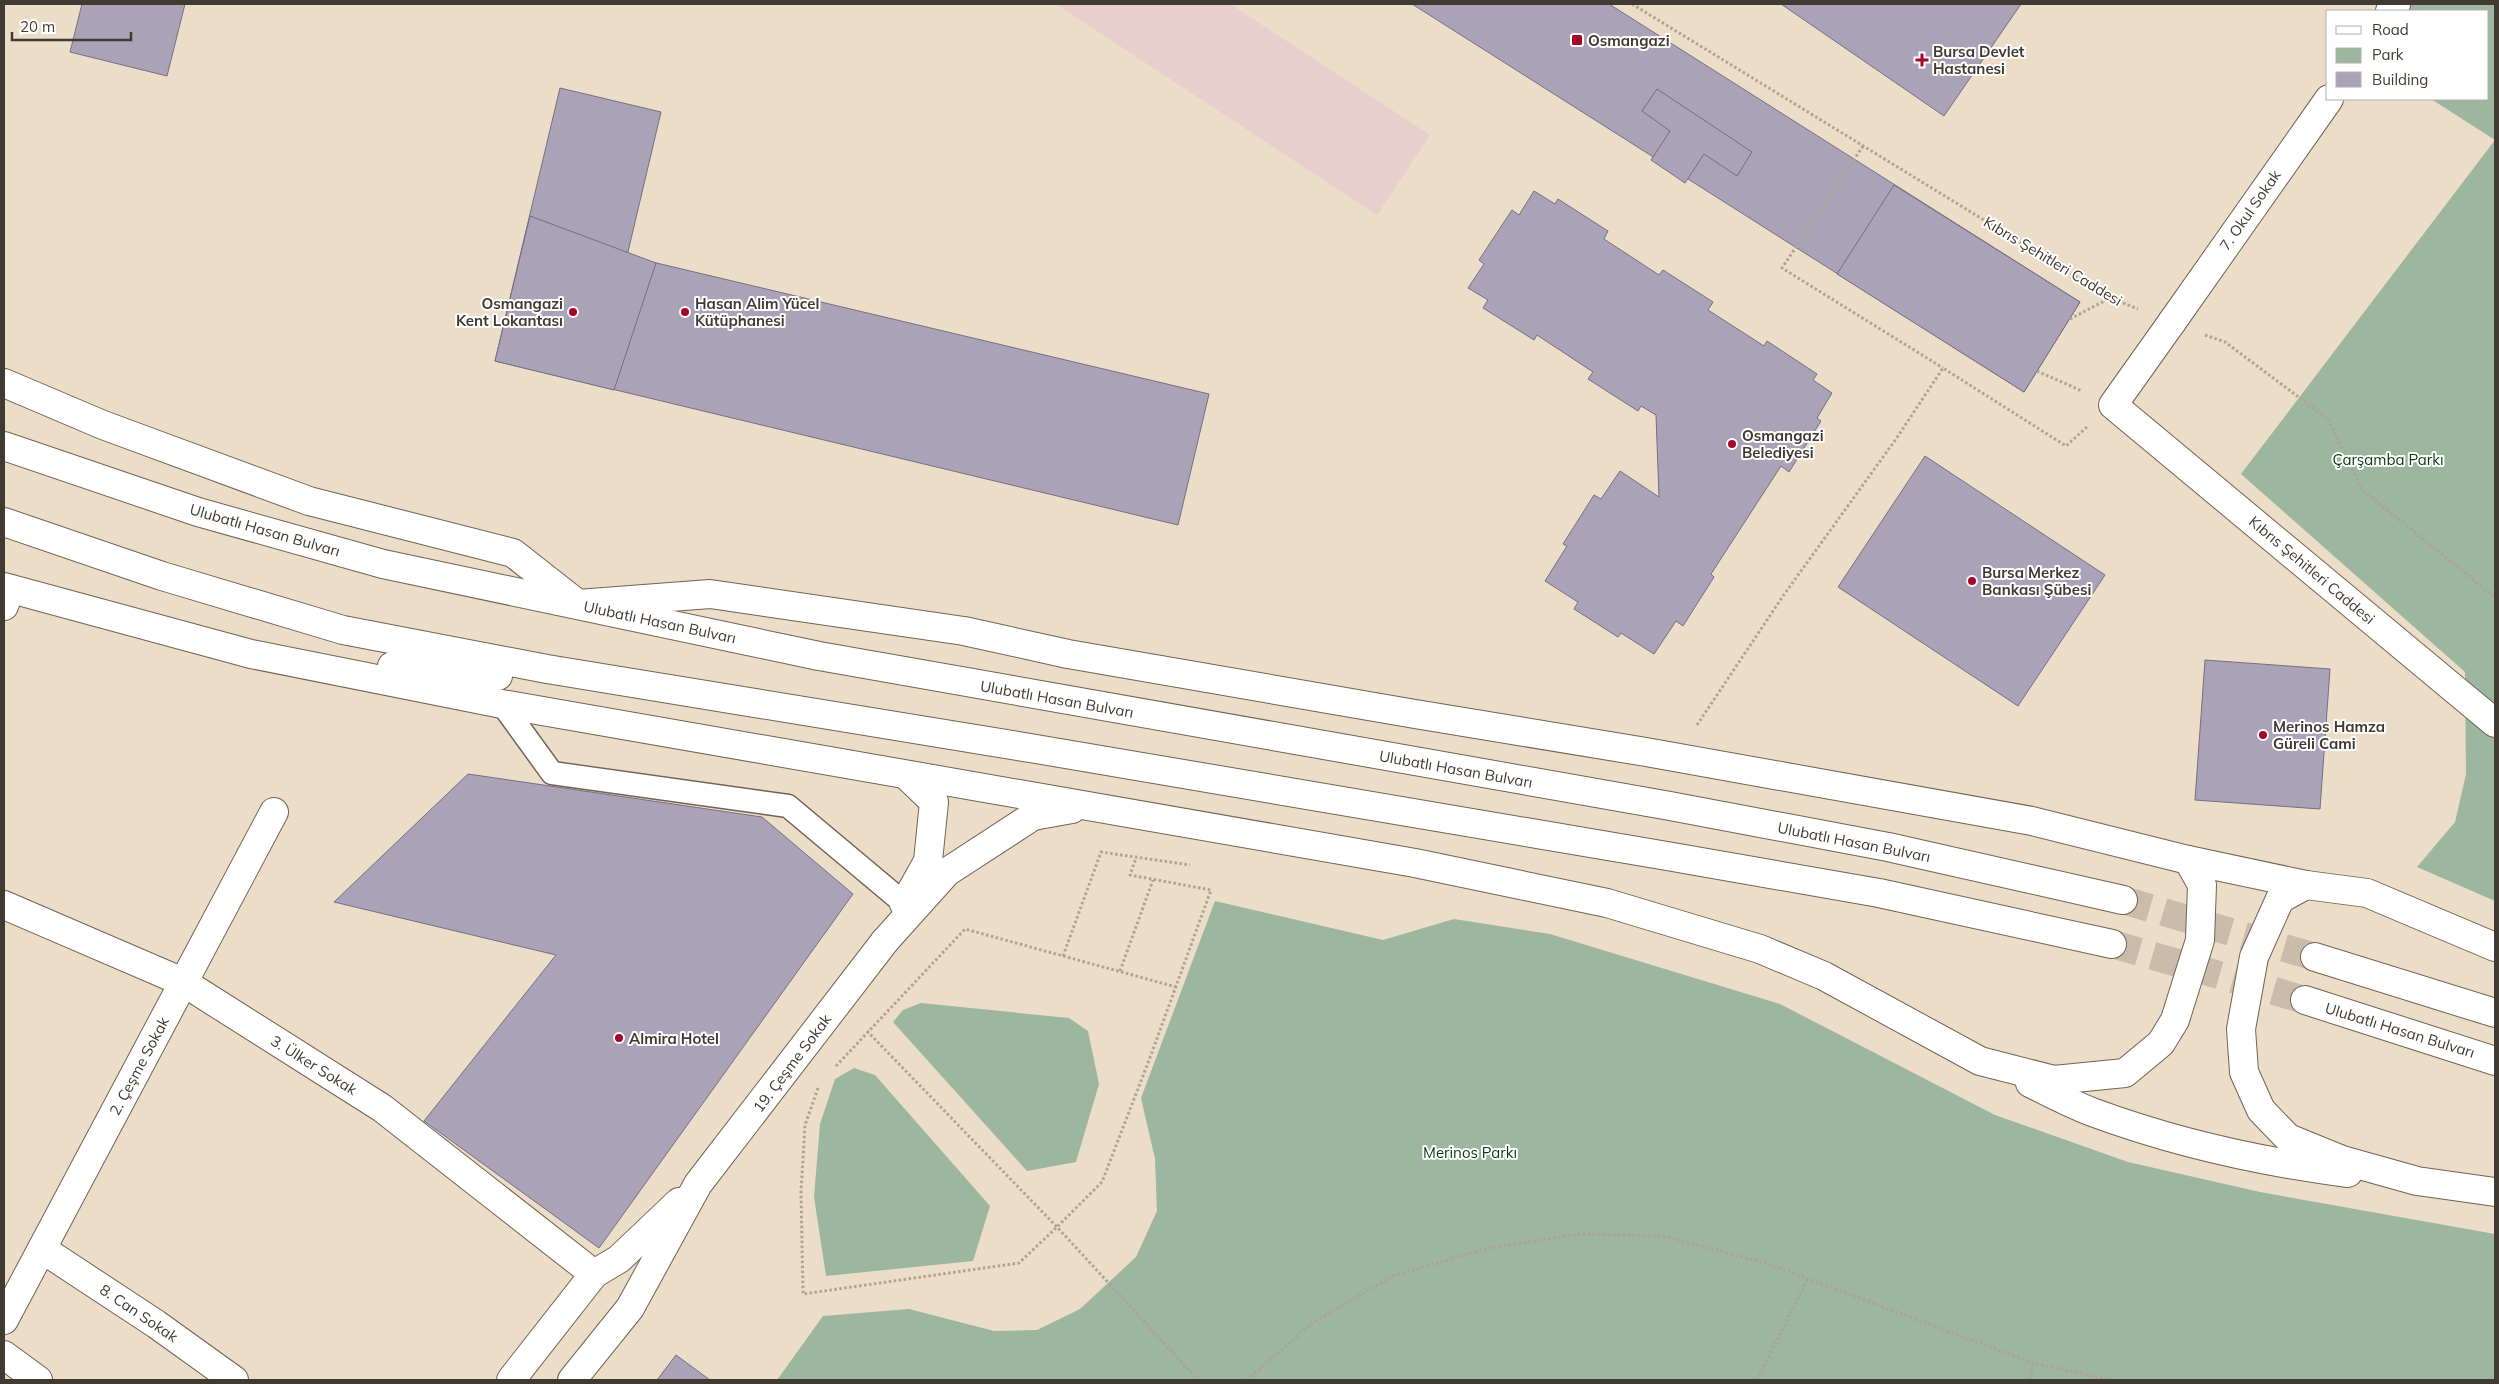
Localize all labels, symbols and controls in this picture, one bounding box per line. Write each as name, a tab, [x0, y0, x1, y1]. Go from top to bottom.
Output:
scale bar	[12, 10, 131, 42]
legend	[2326, 10, 2489, 100]
text: 20 m	[20, 17, 55, 36]
text: Road	[2372, 20, 2409, 39]
place label: Osmangazi	[1588, 31, 1670, 50]
marker: Osmangazi	[1570, 33, 1584, 47]
place label: Bursa Devlet Hastanesi	[1933, 42, 2025, 78]
text: Park	[2372, 45, 2404, 64]
marker: Bursa Devlet Hastanesi	[1915, 53, 1929, 67]
text: Building	[2372, 70, 2428, 89]
street label: 7. Okul Sokak	[2215, 166, 2285, 254]
street label: Kıbrıs Şehitleri Caddesi	[1980, 212, 2126, 310]
place label: Osmangazi Kent Lokantası	[456, 294, 563, 330]
place label: Hasan Alim Yücel Kütüphanesi	[695, 294, 819, 330]
marker: Osmangazi Kent Lokantası	[567, 306, 579, 318]
marker: Hasan Alim Yücel Kütüphanesi	[679, 306, 691, 318]
place label: Osmangazi Belediyesi	[1742, 426, 1824, 462]
marker: Osmangazi Belediyesi	[1726, 438, 1738, 450]
park label: Çarşamba Parkı	[2332, 450, 2444, 469]
street label: Ulubatlı Hasan Bulvarı	[188, 499, 342, 561]
street label: Kıbrıs Şehitleri Caddesi	[2245, 512, 2379, 628]
place label: Bursa Merkez Bankası Şübesi	[1982, 563, 2091, 599]
marker: Bursa Merkez Bankası Şübesi	[1966, 575, 1978, 587]
street label: Ulubatlı Hasan Bulvarı	[582, 597, 738, 647]
street label: Ulubatlı Hasan Bulvarı	[979, 676, 1135, 722]
place label: Merinos Hamza Güreli Cami	[2273, 717, 2385, 753]
marker: Merinos Hamza Güreli Cami	[2257, 729, 2269, 741]
street label: Ulubatlı Hasan Bulvarı	[1378, 746, 1534, 792]
street label: Ulubatlı Hasan Bulvarı	[1776, 818, 1932, 866]
street label: Ulubatlı Hasan Bulvarı	[2323, 998, 2477, 1062]
street label: 19. Çeşme Sokak	[749, 1010, 835, 1116]
street label: 2. Çeşme Sokak	[105, 1013, 173, 1119]
place label: Almira Hotel	[629, 1029, 719, 1048]
street label: 3. Ülker Sokak	[267, 1031, 361, 1099]
marker: Almira Hotel	[613, 1032, 625, 1044]
park label: Merinos Parkı	[1423, 1143, 1517, 1162]
street label: 8. Can Sokak	[96, 1280, 182, 1346]

